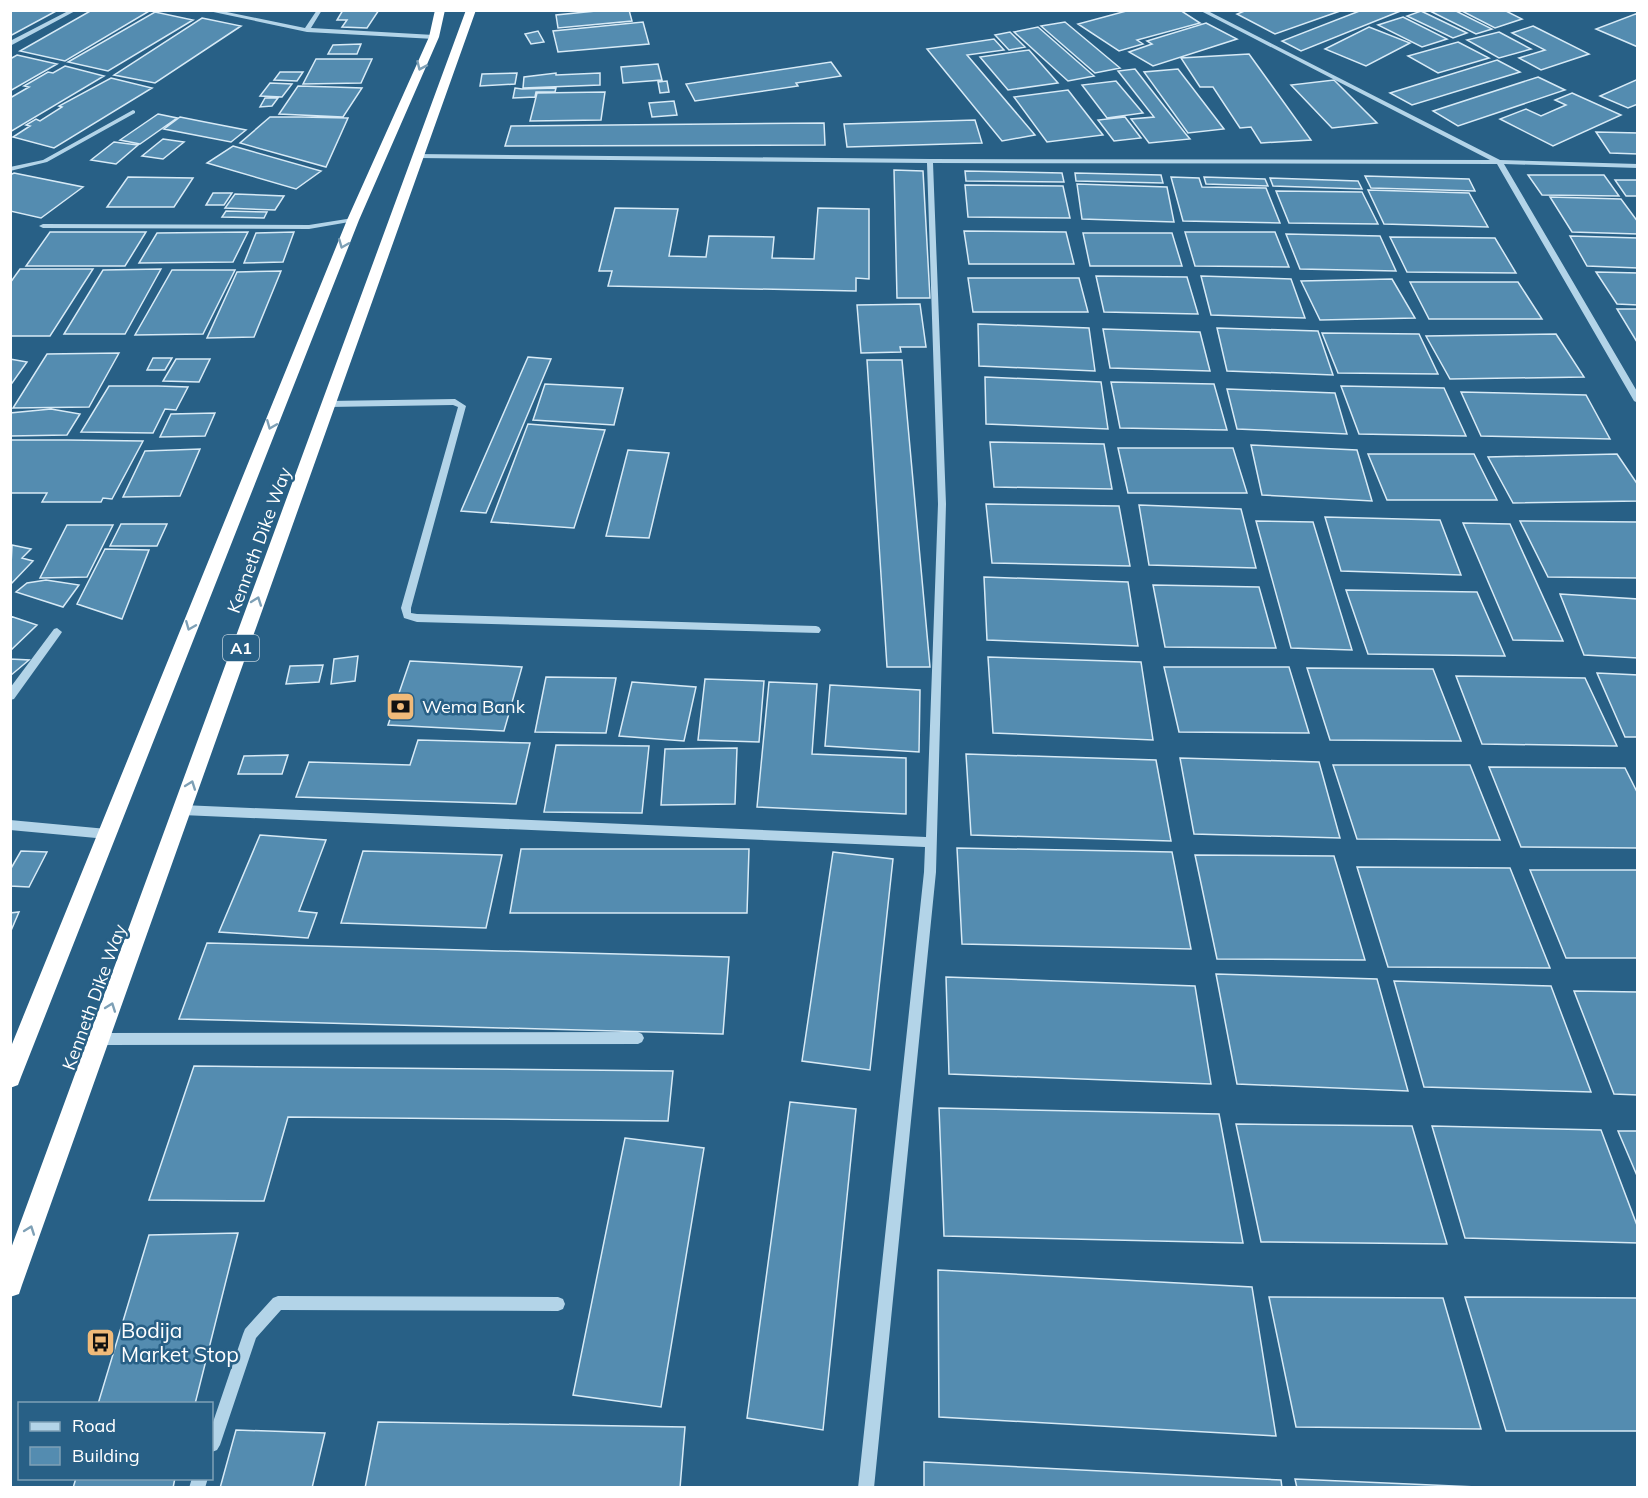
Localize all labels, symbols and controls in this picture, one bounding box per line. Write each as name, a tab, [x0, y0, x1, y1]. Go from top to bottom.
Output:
one-way arrow	[416, 59, 428, 70]
one-way arrow	[338, 238, 350, 249]
one-way arrow	[266, 419, 278, 430]
street label: Kenneth Dike Way	[222, 463, 296, 616]
one-way arrow	[250, 596, 263, 607]
one-way arrow	[185, 620, 197, 631]
road number: A1	[223, 635, 259, 661]
bank icon: Wema Bank	[385, 690, 417, 722]
place label: Wema Bank	[422, 695, 526, 718]
one-way arrow	[184, 780, 197, 790]
street label: Kenneth Dike Way	[57, 920, 131, 1073]
one-way arrow	[103, 1003, 116, 1013]
one-way arrow	[23, 1226, 36, 1236]
place label: Bodija Market Stop	[121, 1317, 239, 1367]
bus stop icon: Bodija Market Stop	[84, 1326, 116, 1358]
legend	[18, 1402, 213, 1480]
text: Road	[72, 1414, 116, 1437]
text: Building	[72, 1444, 140, 1467]

